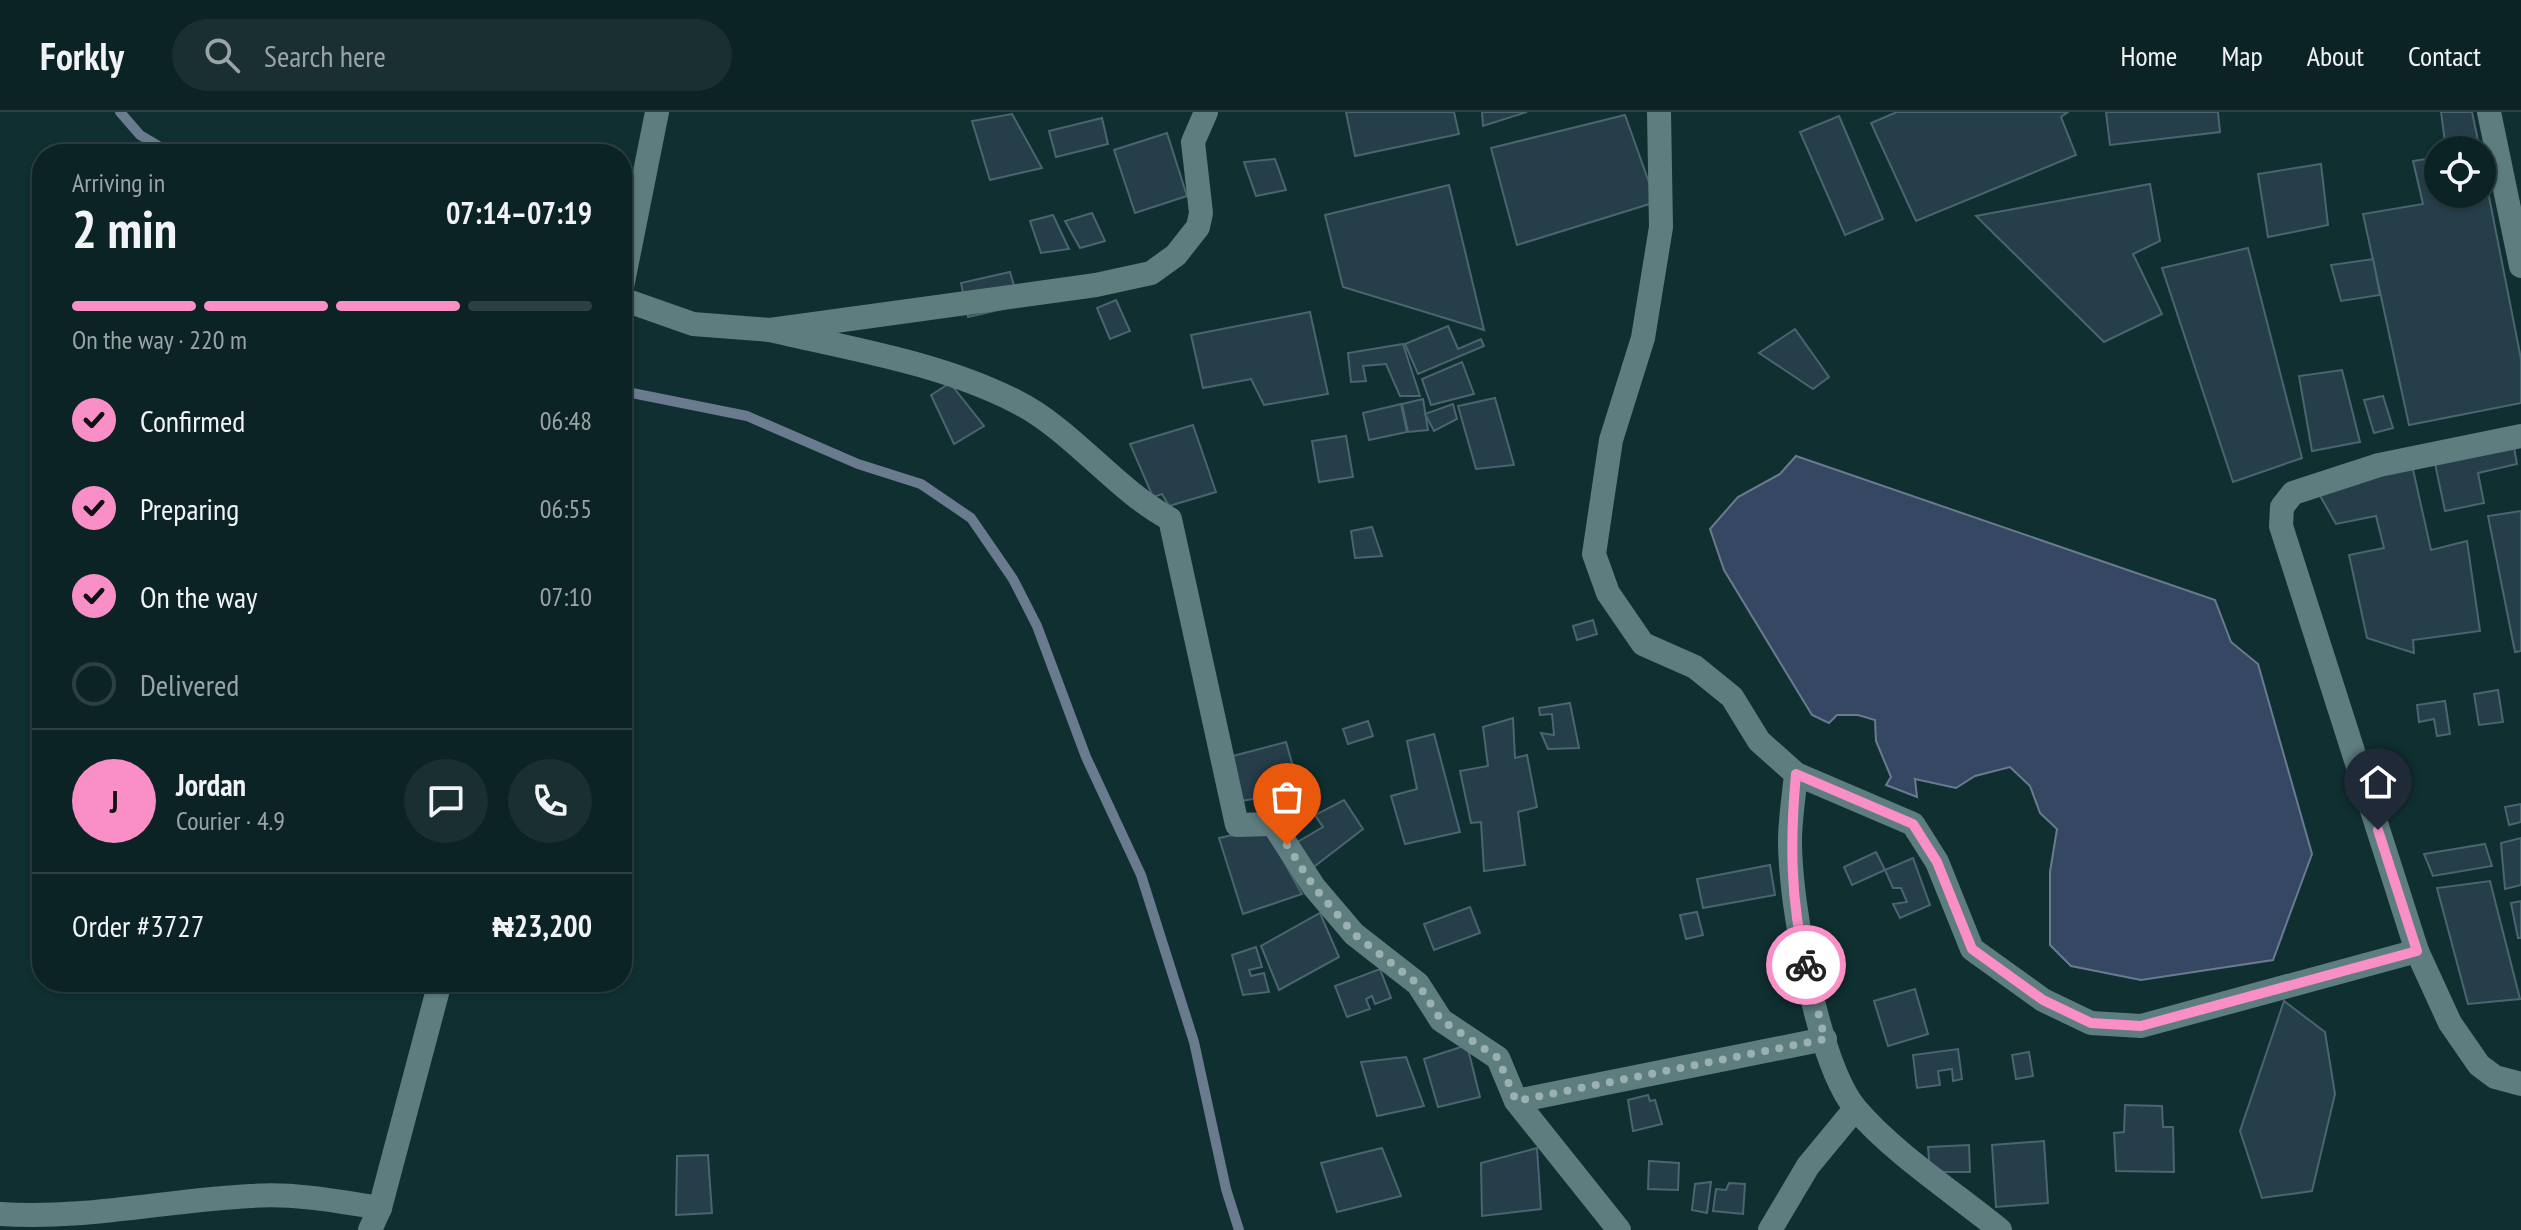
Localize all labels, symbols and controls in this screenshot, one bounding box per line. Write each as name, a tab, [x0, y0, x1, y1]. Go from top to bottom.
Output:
search box	[172, 19, 732, 91]
text: Forkly	[40, 31, 124, 80]
icon: search	[200, 33, 244, 77]
text: Search here	[264, 36, 386, 75]
text: Home	[2121, 37, 2177, 74]
text: Map	[2221, 37, 2263, 74]
text: About	[2307, 37, 2364, 74]
text: Contact	[2408, 37, 2481, 74]
map controls	[2424, 136, 2496, 208]
button: locate	[2424, 136, 2496, 208]
text: Arriving in	[72, 166, 165, 199]
text: 07:14–07:19	[446, 193, 592, 232]
text: 2 min	[72, 195, 177, 262]
text: On the way · 220 m	[72, 323, 247, 356]
icon: check	[72, 398, 116, 442]
text: Confirmed	[140, 401, 245, 440]
text: 06:48	[540, 404, 592, 437]
icon: check	[72, 486, 116, 530]
text: Preparing	[140, 489, 239, 528]
text: 06:55	[540, 492, 592, 525]
icon: check	[72, 574, 116, 618]
text: On the way	[140, 577, 257, 616]
text: 07:10	[540, 580, 592, 613]
text: Delivered	[140, 665, 239, 704]
pin	[2344, 748, 2412, 830]
button: chat	[404, 759, 488, 843]
button: phone	[508, 759, 592, 843]
icon: home	[2356, 760, 2400, 804]
pin	[1253, 763, 1321, 845]
text: Jordan	[176, 765, 246, 804]
icon: bag	[1265, 775, 1309, 819]
text: J	[110, 782, 118, 821]
text: Courier · 4.9	[176, 804, 285, 837]
text: Order #3727	[72, 906, 204, 945]
text: ₦23,200	[492, 906, 592, 945]
courier	[1766, 925, 1846, 1005]
icon: bike	[1784, 943, 1828, 987]

